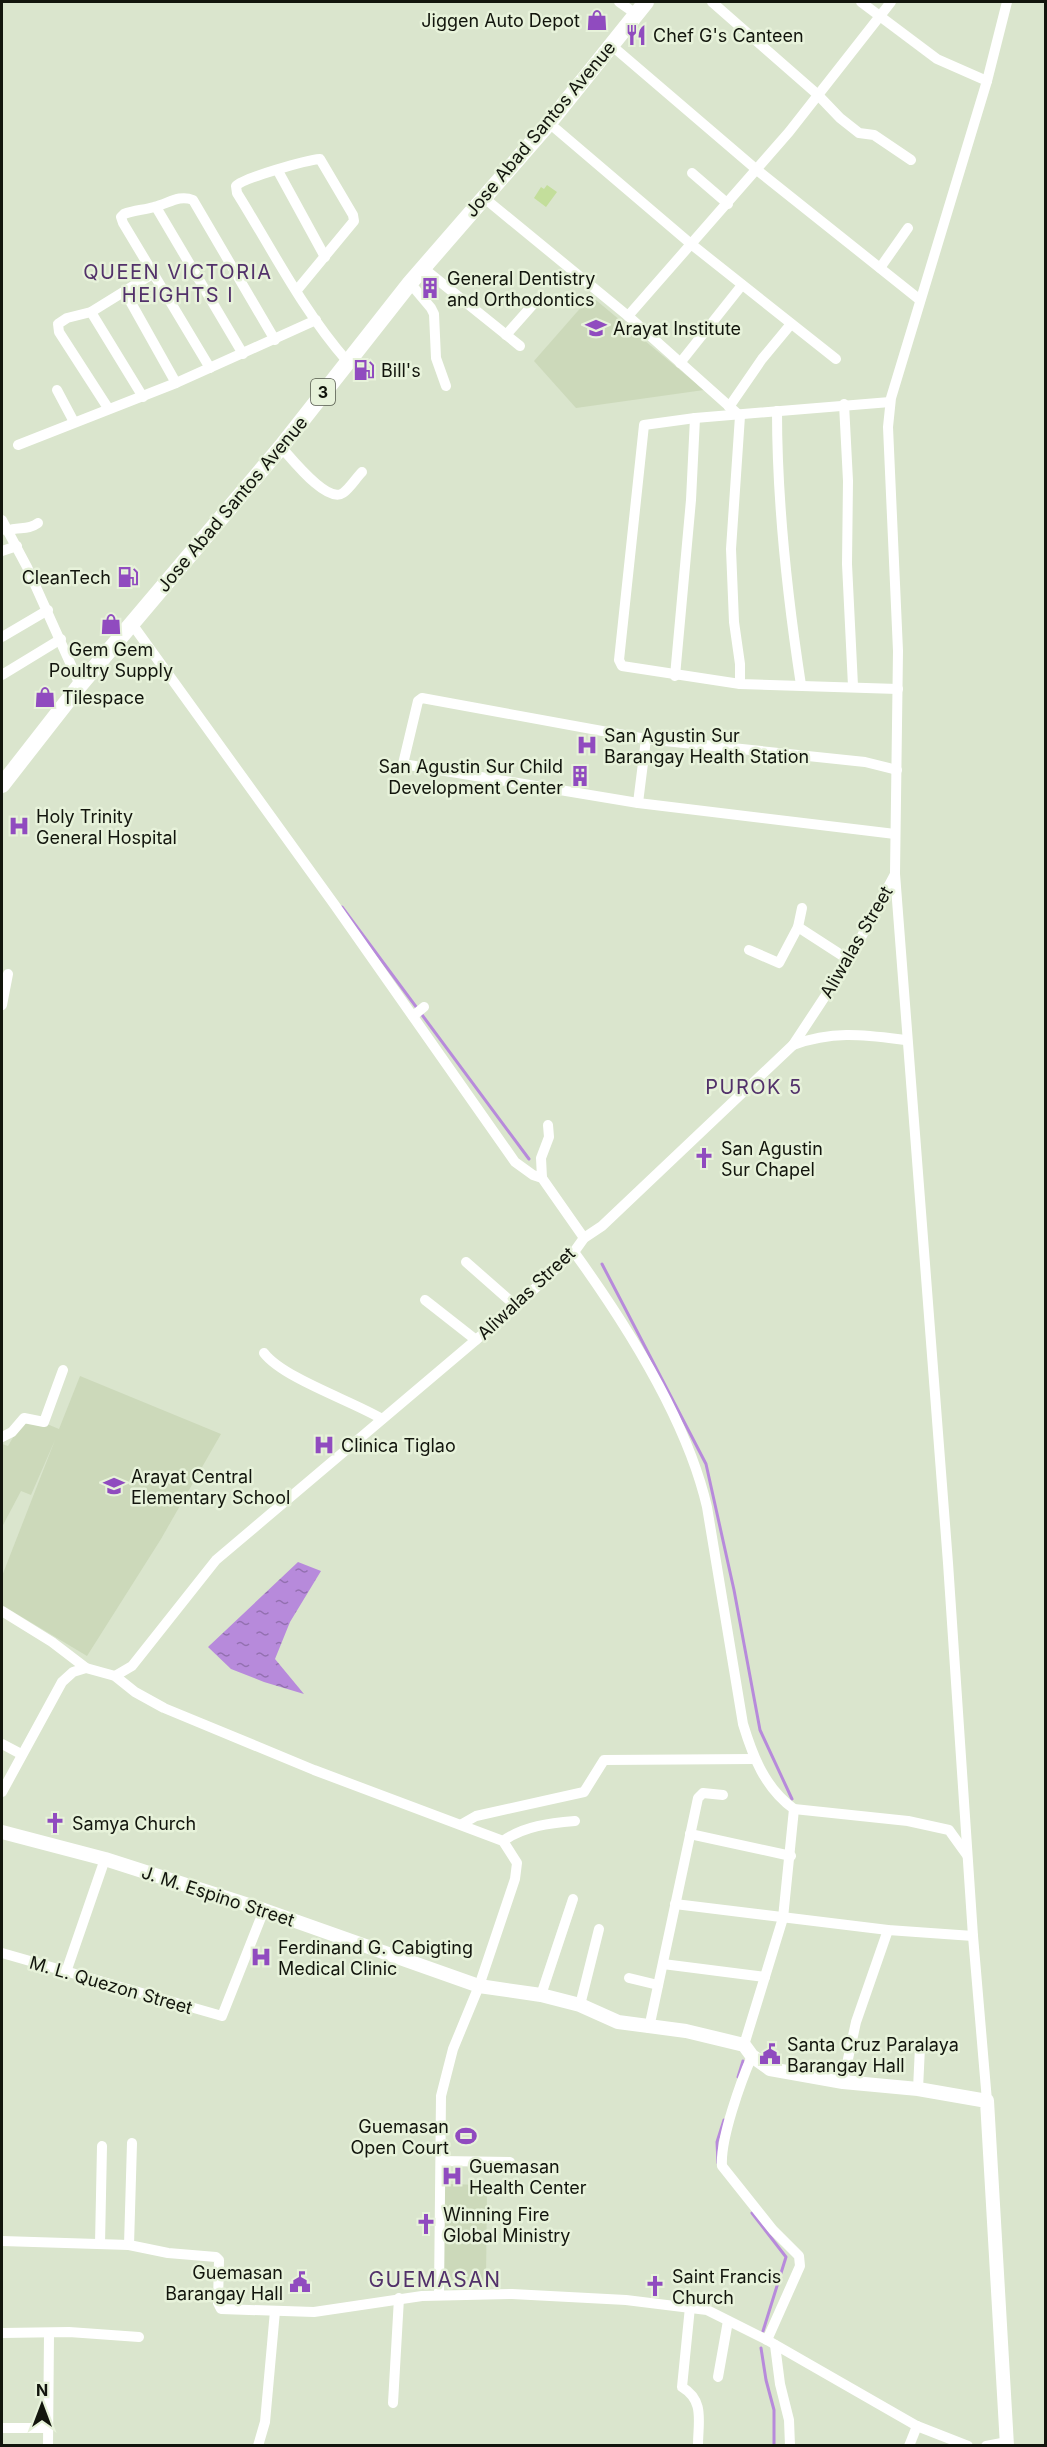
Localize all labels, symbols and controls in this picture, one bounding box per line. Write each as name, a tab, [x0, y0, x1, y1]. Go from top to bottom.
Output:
shop icon: Jiggen Auto Depot	[585, 8, 609, 32]
place label: Jiggen Auto Depot	[421, 10, 580, 31]
restaurant icon: Chef G's Canteen	[624, 23, 648, 47]
place label: Chef G's Canteen	[653, 25, 804, 46]
street label: Jose Abad Santos Avenue	[460, 37, 620, 221]
district label: QUEEN VICTORIA HEIGHTS I	[83, 260, 273, 307]
place label: General Dentistry and Orthodontics	[447, 268, 595, 310]
building icon: General Dentistry and Orthodontics	[418, 276, 442, 300]
school or university icon: Arayat Institute	[584, 316, 608, 340]
place label: Arayat Institute	[613, 318, 741, 339]
fuel station icon: Bill's	[352, 358, 376, 382]
place label: Bill's	[381, 360, 421, 381]
road number: 3	[311, 379, 335, 405]
street label: Jose Abad Santos Avenue	[152, 412, 312, 596]
fuel station icon: CleanTech	[116, 565, 140, 589]
place label: CleanTech	[22, 567, 111, 588]
shop icon: Gem Gem Poultry Supply	[99, 612, 123, 636]
place label: Gem Gem Poultry Supply	[49, 639, 173, 681]
shop icon: Tilespace	[33, 685, 57, 709]
place label: Tilespace	[62, 687, 144, 708]
place label: San Agustin Sur Barangay Health Station	[604, 725, 809, 767]
hospital icon: San Agustin Sur Barangay Health Station	[575, 733, 599, 757]
place label: San Agustin Sur Child Development Center	[379, 756, 563, 798]
building icon: San Agustin Sur Child Development Center	[568, 764, 592, 788]
place label: Holy Trinity General Hospital	[36, 806, 177, 848]
hospital icon: Holy Trinity General Hospital	[7, 814, 31, 838]
street label: Aliwalas Street	[815, 882, 897, 1002]
district label: PUROK 5	[705, 1075, 803, 1099]
place label: San Agustin Sur Chapel	[721, 1138, 823, 1180]
church icon: San Agustin Sur Chapel	[692, 1146, 716, 1170]
street label: Aliwalas Street	[473, 1242, 579, 1344]
hospital icon: Clinica Tiglao	[312, 1433, 336, 1457]
place label: Clinica Tiglao	[341, 1435, 456, 1456]
place label: Arayat Central Elementary School	[131, 1466, 290, 1508]
school or university icon: Arayat Central Elementary School	[102, 1474, 126, 1498]
church icon: Samya Church	[43, 1811, 67, 1835]
place label: Samya Church	[72, 1813, 196, 1834]
street label: J. M. Espino Street	[139, 1861, 297, 1931]
place label: Ferdinand G. Cabigting Medical Clinic	[278, 1937, 473, 1979]
hospital icon: Ferdinand G. Cabigting Medical Clinic	[249, 1945, 273, 1969]
street label: M. L. Quezon Street	[27, 1952, 195, 2018]
place label: Santa Cruz Paralaya Barangay Hall	[787, 2034, 959, 2076]
public building icon: Santa Cruz Paralaya Barangay Hall	[758, 2042, 782, 2066]
place label: Guemasan Open Court	[350, 2116, 449, 2158]
sports icon: Guemasan Open Court	[454, 2124, 478, 2148]
place label: Guemasan Health Center	[469, 2156, 587, 2198]
hospital icon: Guemasan Health Center	[440, 2164, 464, 2188]
place label: Winning Fire Global Ministry	[443, 2204, 571, 2246]
church icon: Winning Fire Global Ministry	[414, 2212, 438, 2236]
place label: Guemasan Barangay Hall	[165, 2262, 283, 2304]
place label: Saint Francis Church	[672, 2266, 781, 2308]
district label: GUEMASAN	[368, 2267, 502, 2292]
public building icon: Guemasan Barangay Hall	[288, 2270, 312, 2294]
church icon: Saint Francis Church	[643, 2274, 667, 2298]
north arrow	[12, 2375, 72, 2435]
text: N	[36, 2380, 48, 2400]

